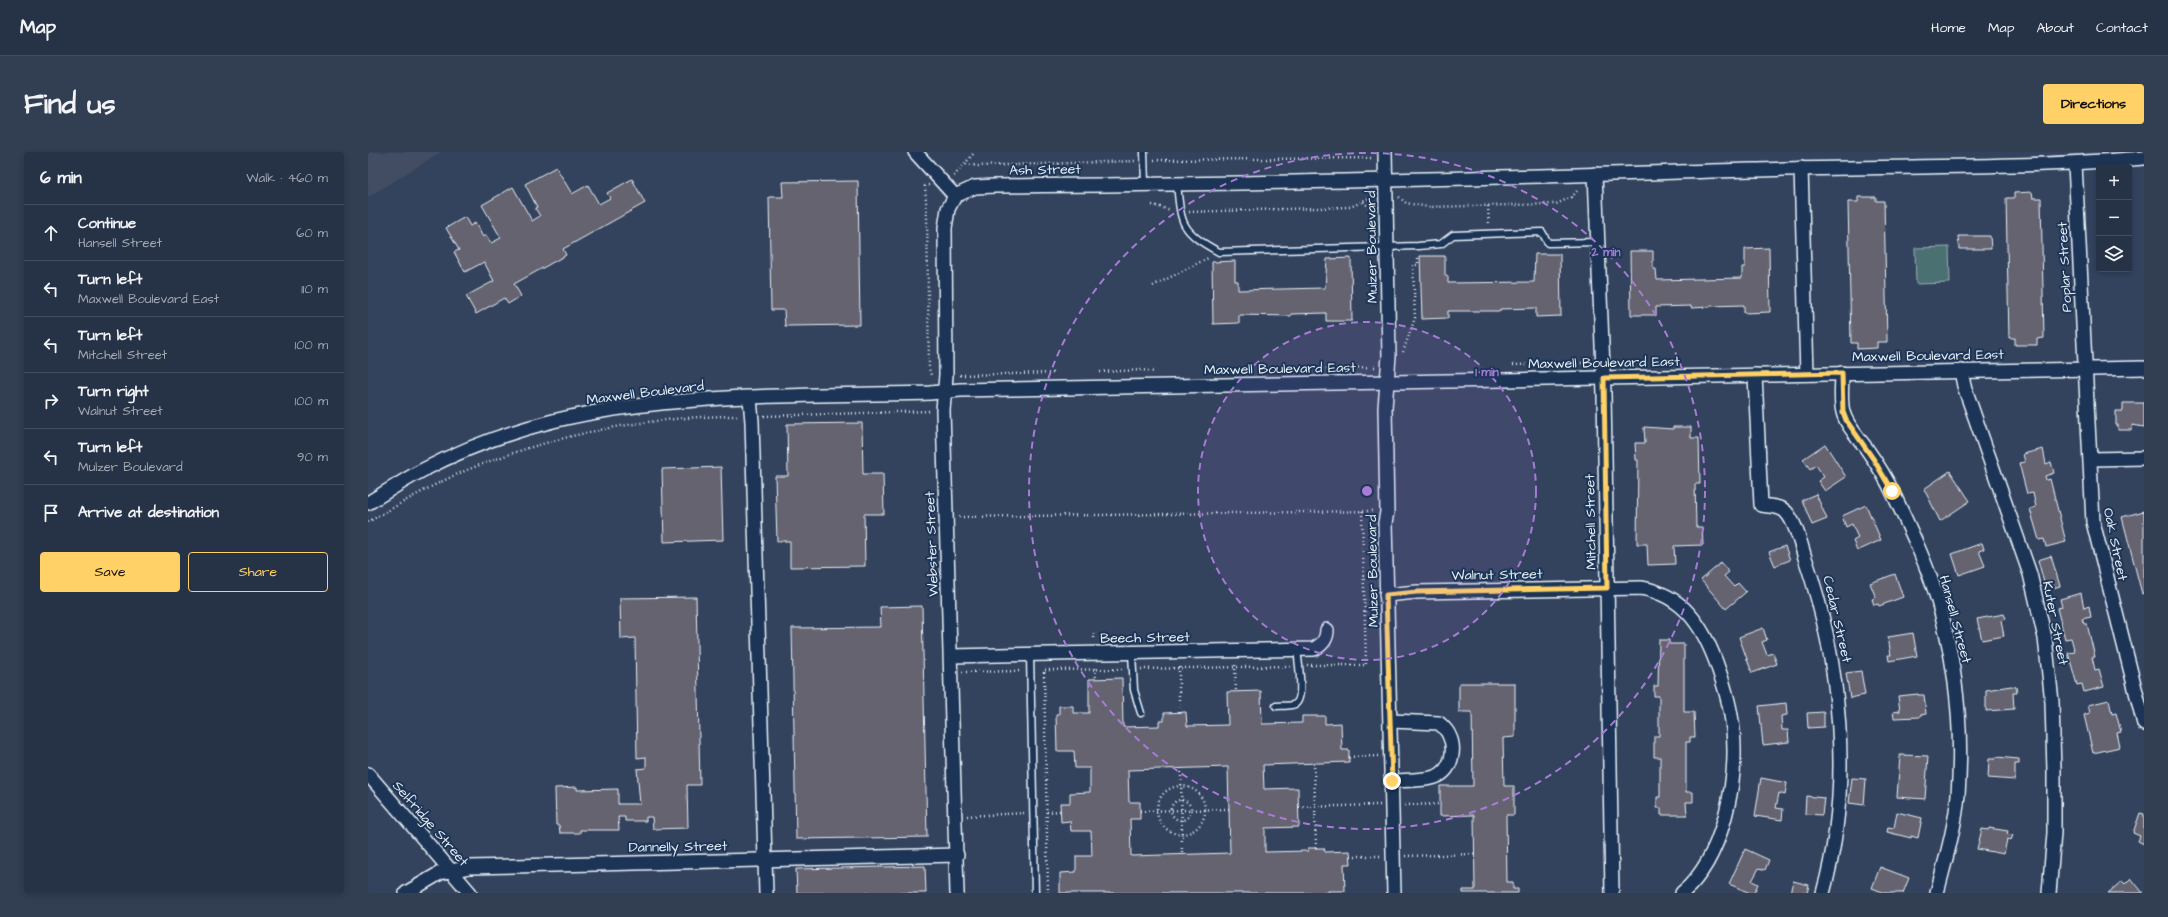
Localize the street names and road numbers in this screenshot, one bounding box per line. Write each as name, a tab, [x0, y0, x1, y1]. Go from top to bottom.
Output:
street label: Ash Street	[1009, 159, 1081, 181]
street label: Mulzer Boulevard	[1361, 190, 1383, 304]
street label: Poplar Street	[2053, 221, 2077, 313]
street label: Maxwell Boulevard East	[1852, 345, 2004, 367]
street label: Maxwell Boulevard East	[1528, 352, 1680, 374]
street label: Maxwell Boulevard East	[1204, 358, 1356, 380]
street label: Maxwell Boulevard	[585, 376, 705, 410]
street label: Mitchell Street	[1580, 474, 1602, 570]
street label: Webster Street	[920, 491, 944, 597]
street label: Oak Street	[2098, 506, 2133, 583]
street label: Mulzer Boulevard	[1362, 514, 1384, 628]
street label: Walnut Street	[1451, 564, 1543, 586]
street label: Hansell Street	[1934, 573, 1976, 666]
street label: Cedar Street	[1817, 574, 1857, 665]
street label: Kuter Street	[2037, 579, 2073, 667]
street label: Beech Street	[1100, 627, 1190, 649]
street label: Selfridge Street	[387, 776, 473, 871]
street label: Dannelly Street	[629, 836, 728, 858]

